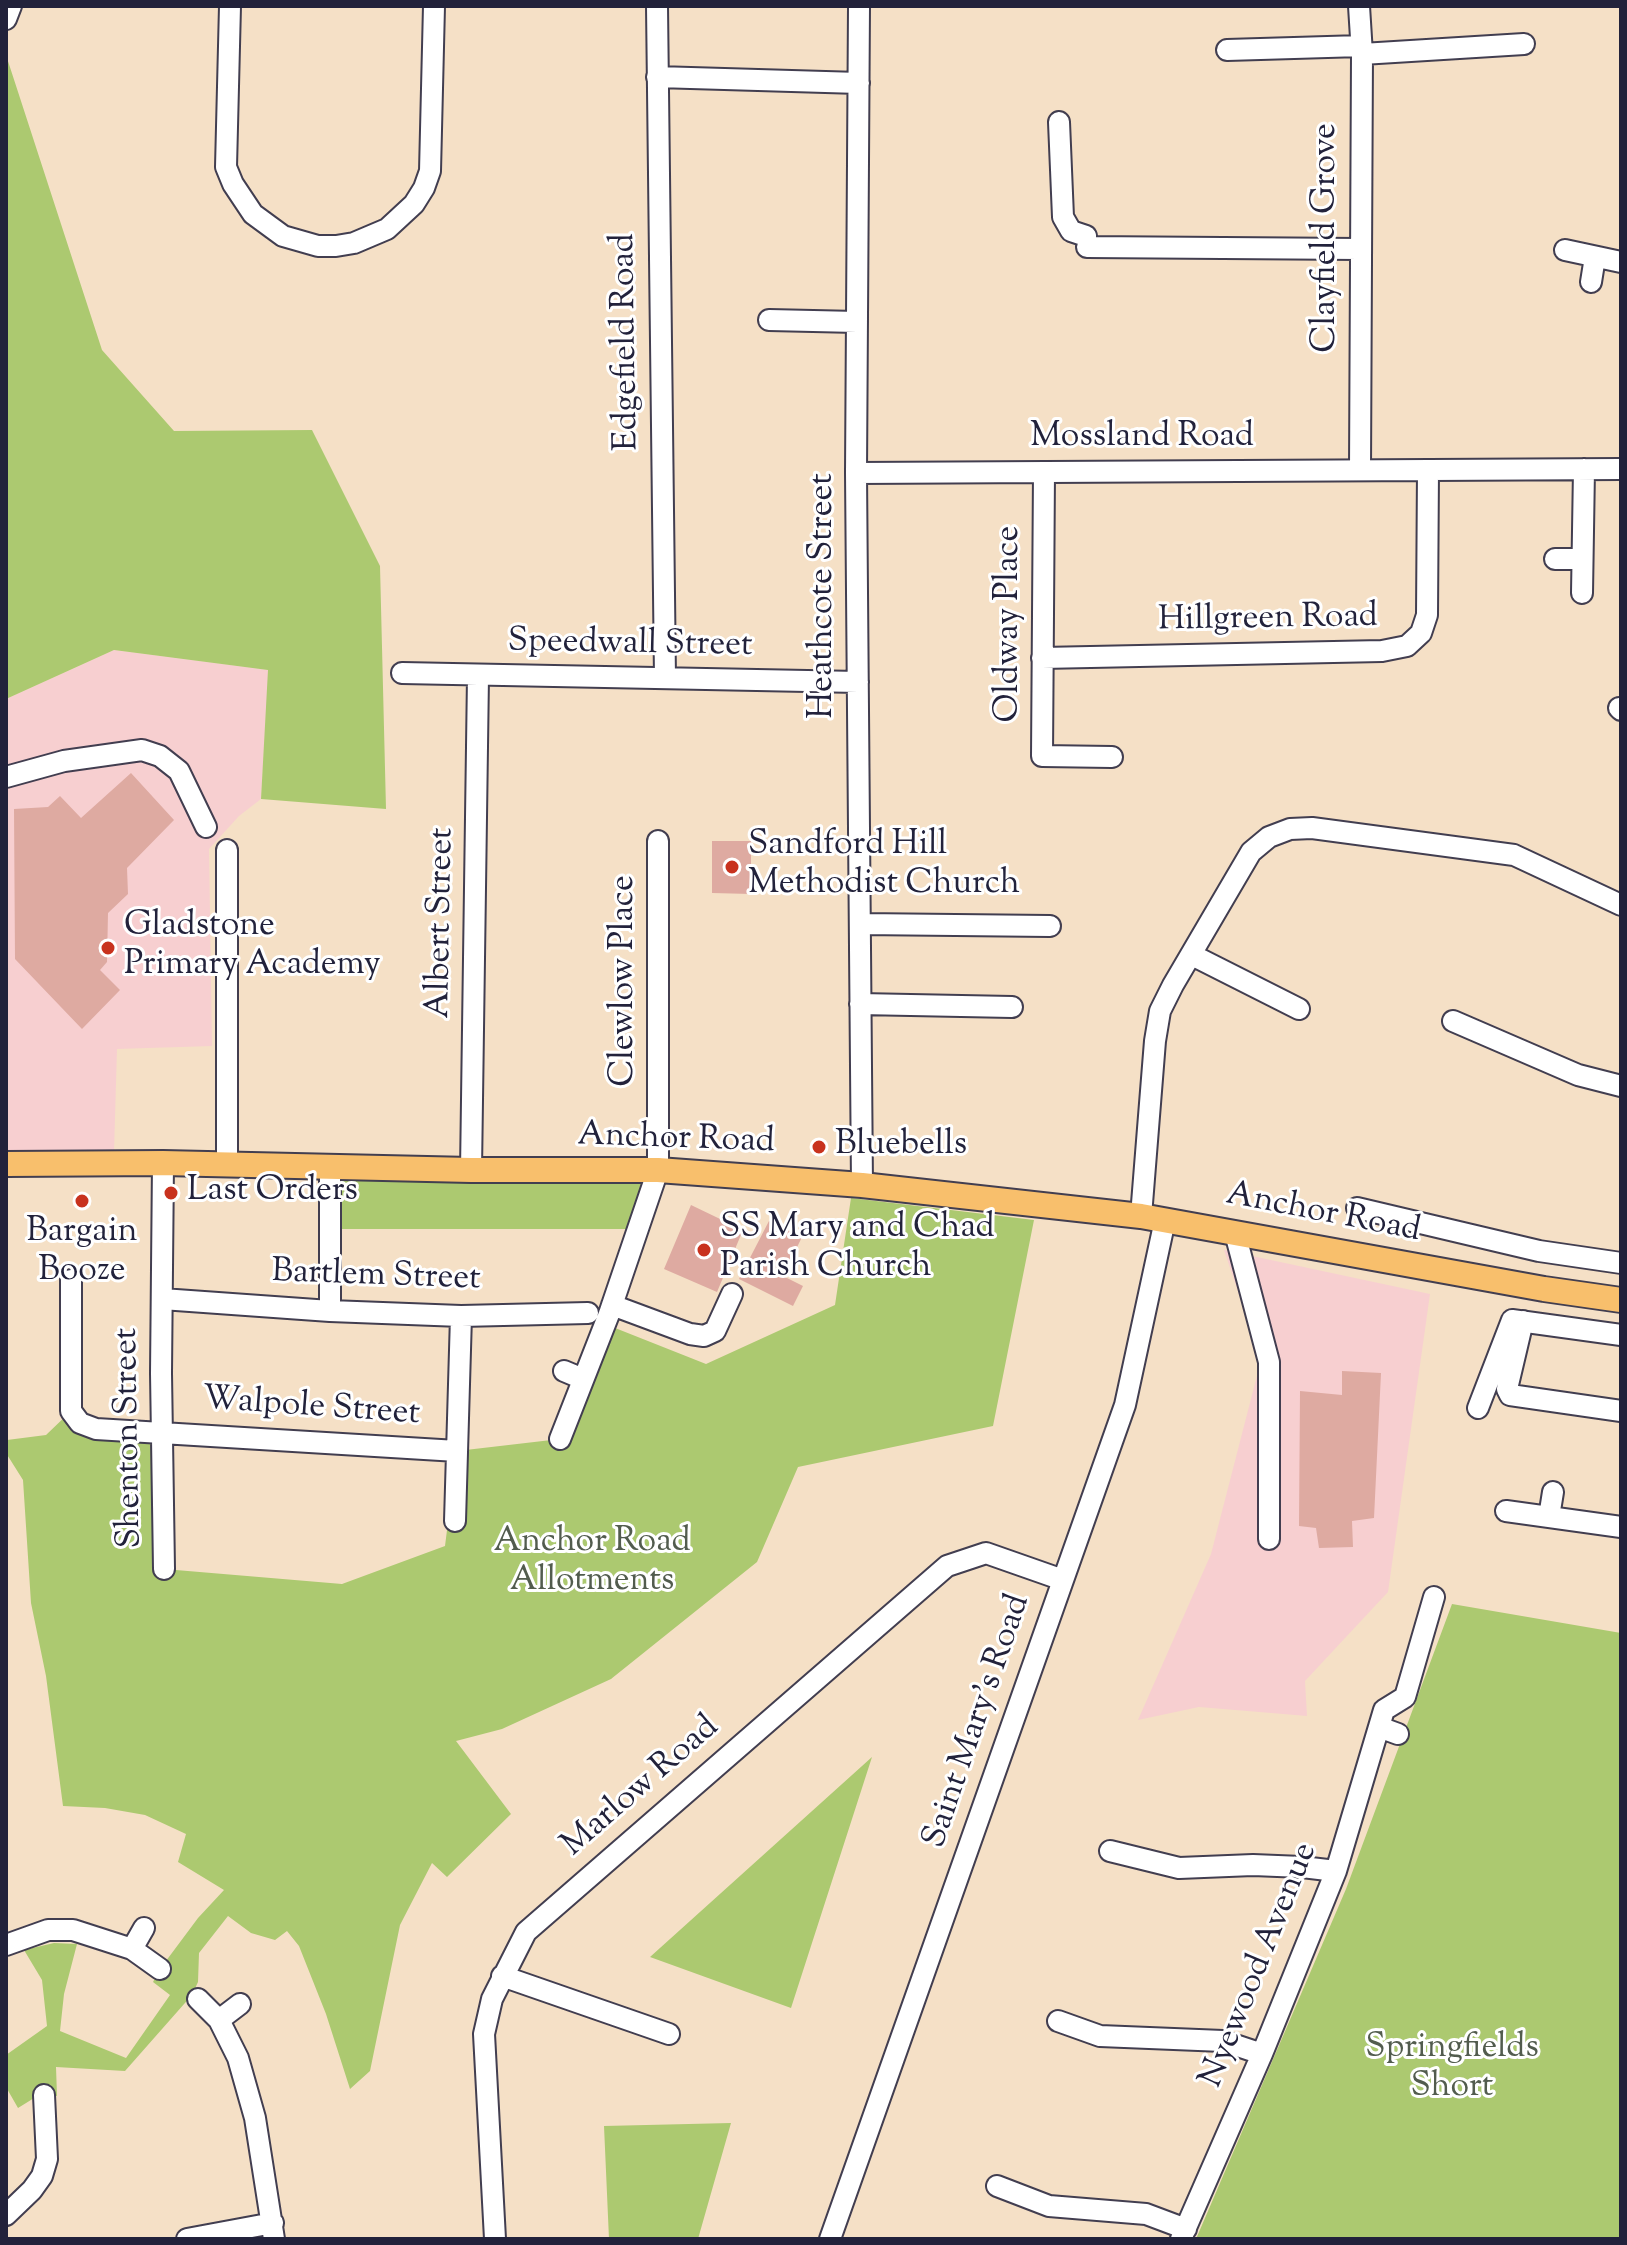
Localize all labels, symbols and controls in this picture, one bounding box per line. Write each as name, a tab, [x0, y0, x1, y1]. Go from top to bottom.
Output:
street label: Clayfield Grove	[1308, 123, 1348, 353]
street label: Edgefield Road	[606, 233, 650, 451]
street label: Mossland Road	[1030, 419, 1254, 459]
street label: Heathcote Street	[805, 473, 845, 719]
street label: Oldway Place	[991, 526, 1031, 722]
street label: Hillgreen Road	[1158, 599, 1378, 643]
street label: Speedwall Street	[507, 623, 753, 669]
street label: Albert Street	[421, 827, 465, 1019]
place label: Sandford Hill Methodist Church	[748, 827, 1020, 906]
marker: Sandford Hill Methodist Church	[723, 858, 741, 876]
street label: Clewlow Place	[606, 875, 646, 1087]
place label: Gladstone Primary Academy	[124, 908, 381, 988]
marker: Gladstone Primary Academy	[99, 939, 117, 957]
street label: Anchor Road	[577, 1117, 775, 1165]
place label: Bluebells	[835, 1127, 967, 1167]
marker: Bluebells	[810, 1138, 828, 1156]
place label: Last Orders	[187, 1173, 358, 1213]
street label: Anchor Road	[1222, 1176, 1424, 1254]
marker: Last Orders	[162, 1184, 180, 1202]
marker: Bargain Booze	[73, 1192, 91, 1210]
place label: SS Mary and Chad Parish Church	[720, 1210, 995, 1290]
place label: Bargain Booze	[26, 1214, 138, 1294]
marker: SS Mary and Chad Parish Church	[695, 1241, 713, 1259]
street label: Bartlem Street	[271, 1254, 481, 1302]
street label: Shenton Street	[109, 1327, 153, 1549]
street label: Walpole Street	[201, 1381, 421, 1437]
park label: Anchor Road Allotments	[493, 1524, 691, 1604]
street label: Saint Mary's Road	[917, 1590, 1041, 1854]
street label: Marlow Road	[555, 1709, 729, 1867]
street label: Nyewood Avenue	[1193, 1838, 1329, 2094]
park label: Springfields Short	[1365, 2030, 1539, 2110]

